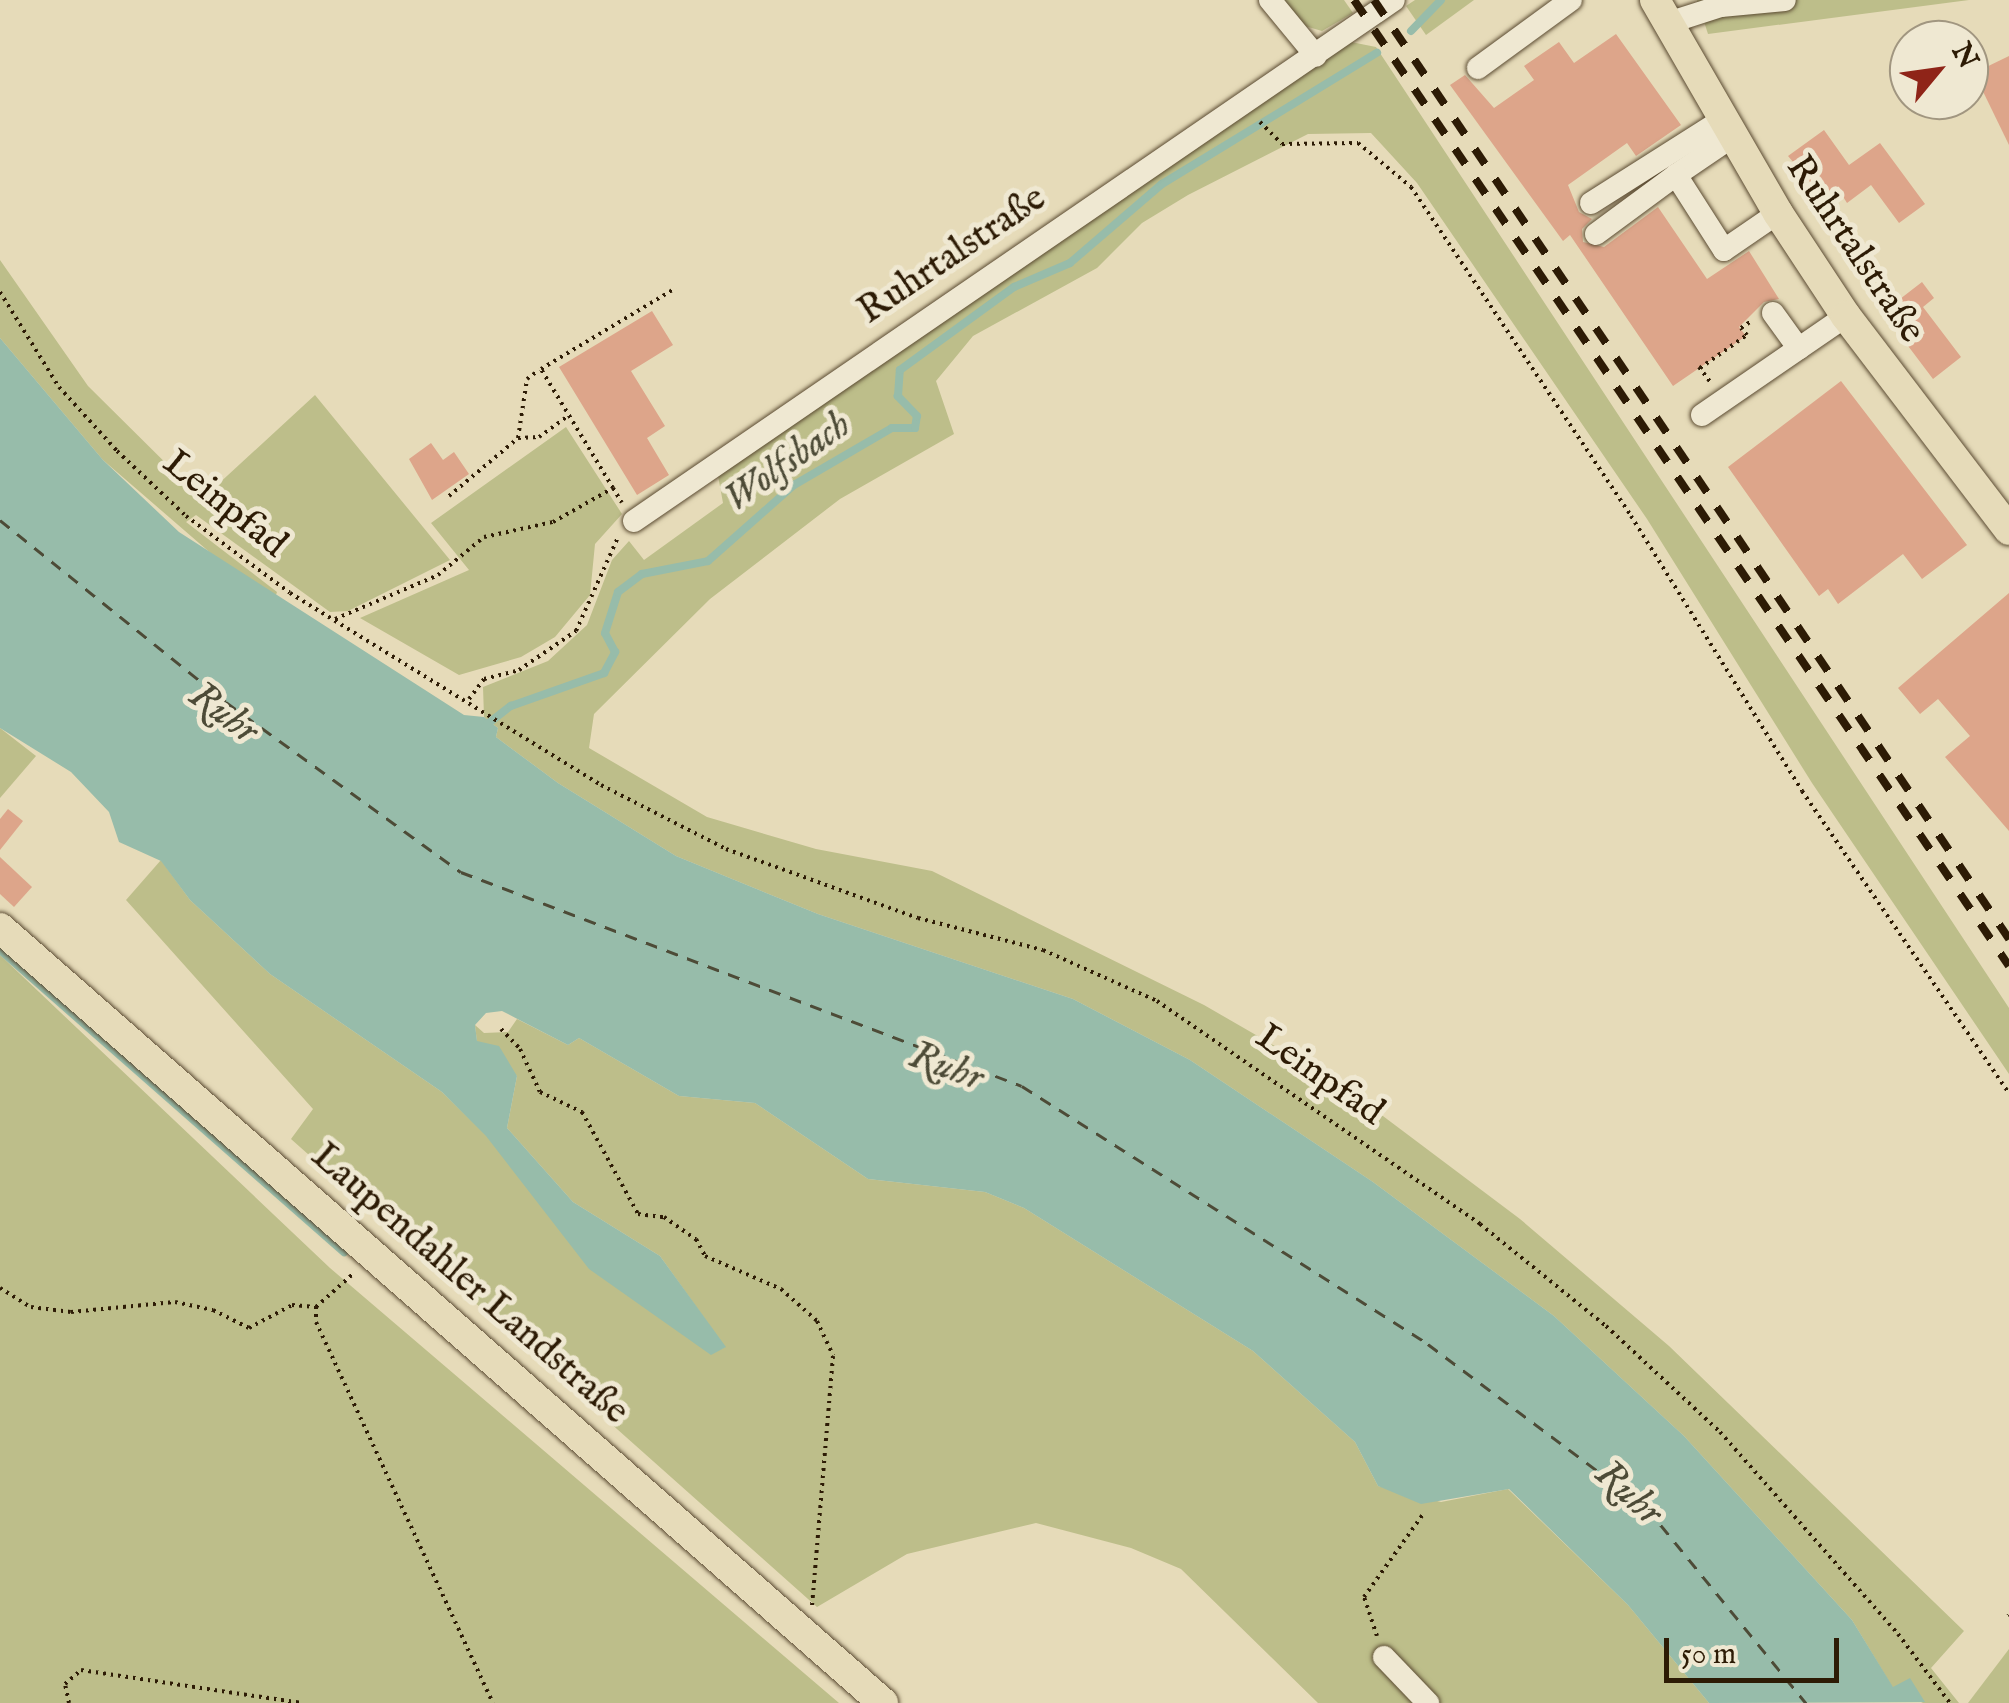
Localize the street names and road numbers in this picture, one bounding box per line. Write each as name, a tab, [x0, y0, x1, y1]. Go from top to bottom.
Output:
street label: Ruhrtalstraße	[1775, 148, 1933, 352]
street label: Ruhrtalstraße	[851, 177, 1055, 335]
street label: Leinpfad	[153, 441, 295, 569]
street label: Leinpfad	[1246, 1015, 1392, 1137]
street label: Laupendahler Landstraße	[301, 1135, 637, 1435]

